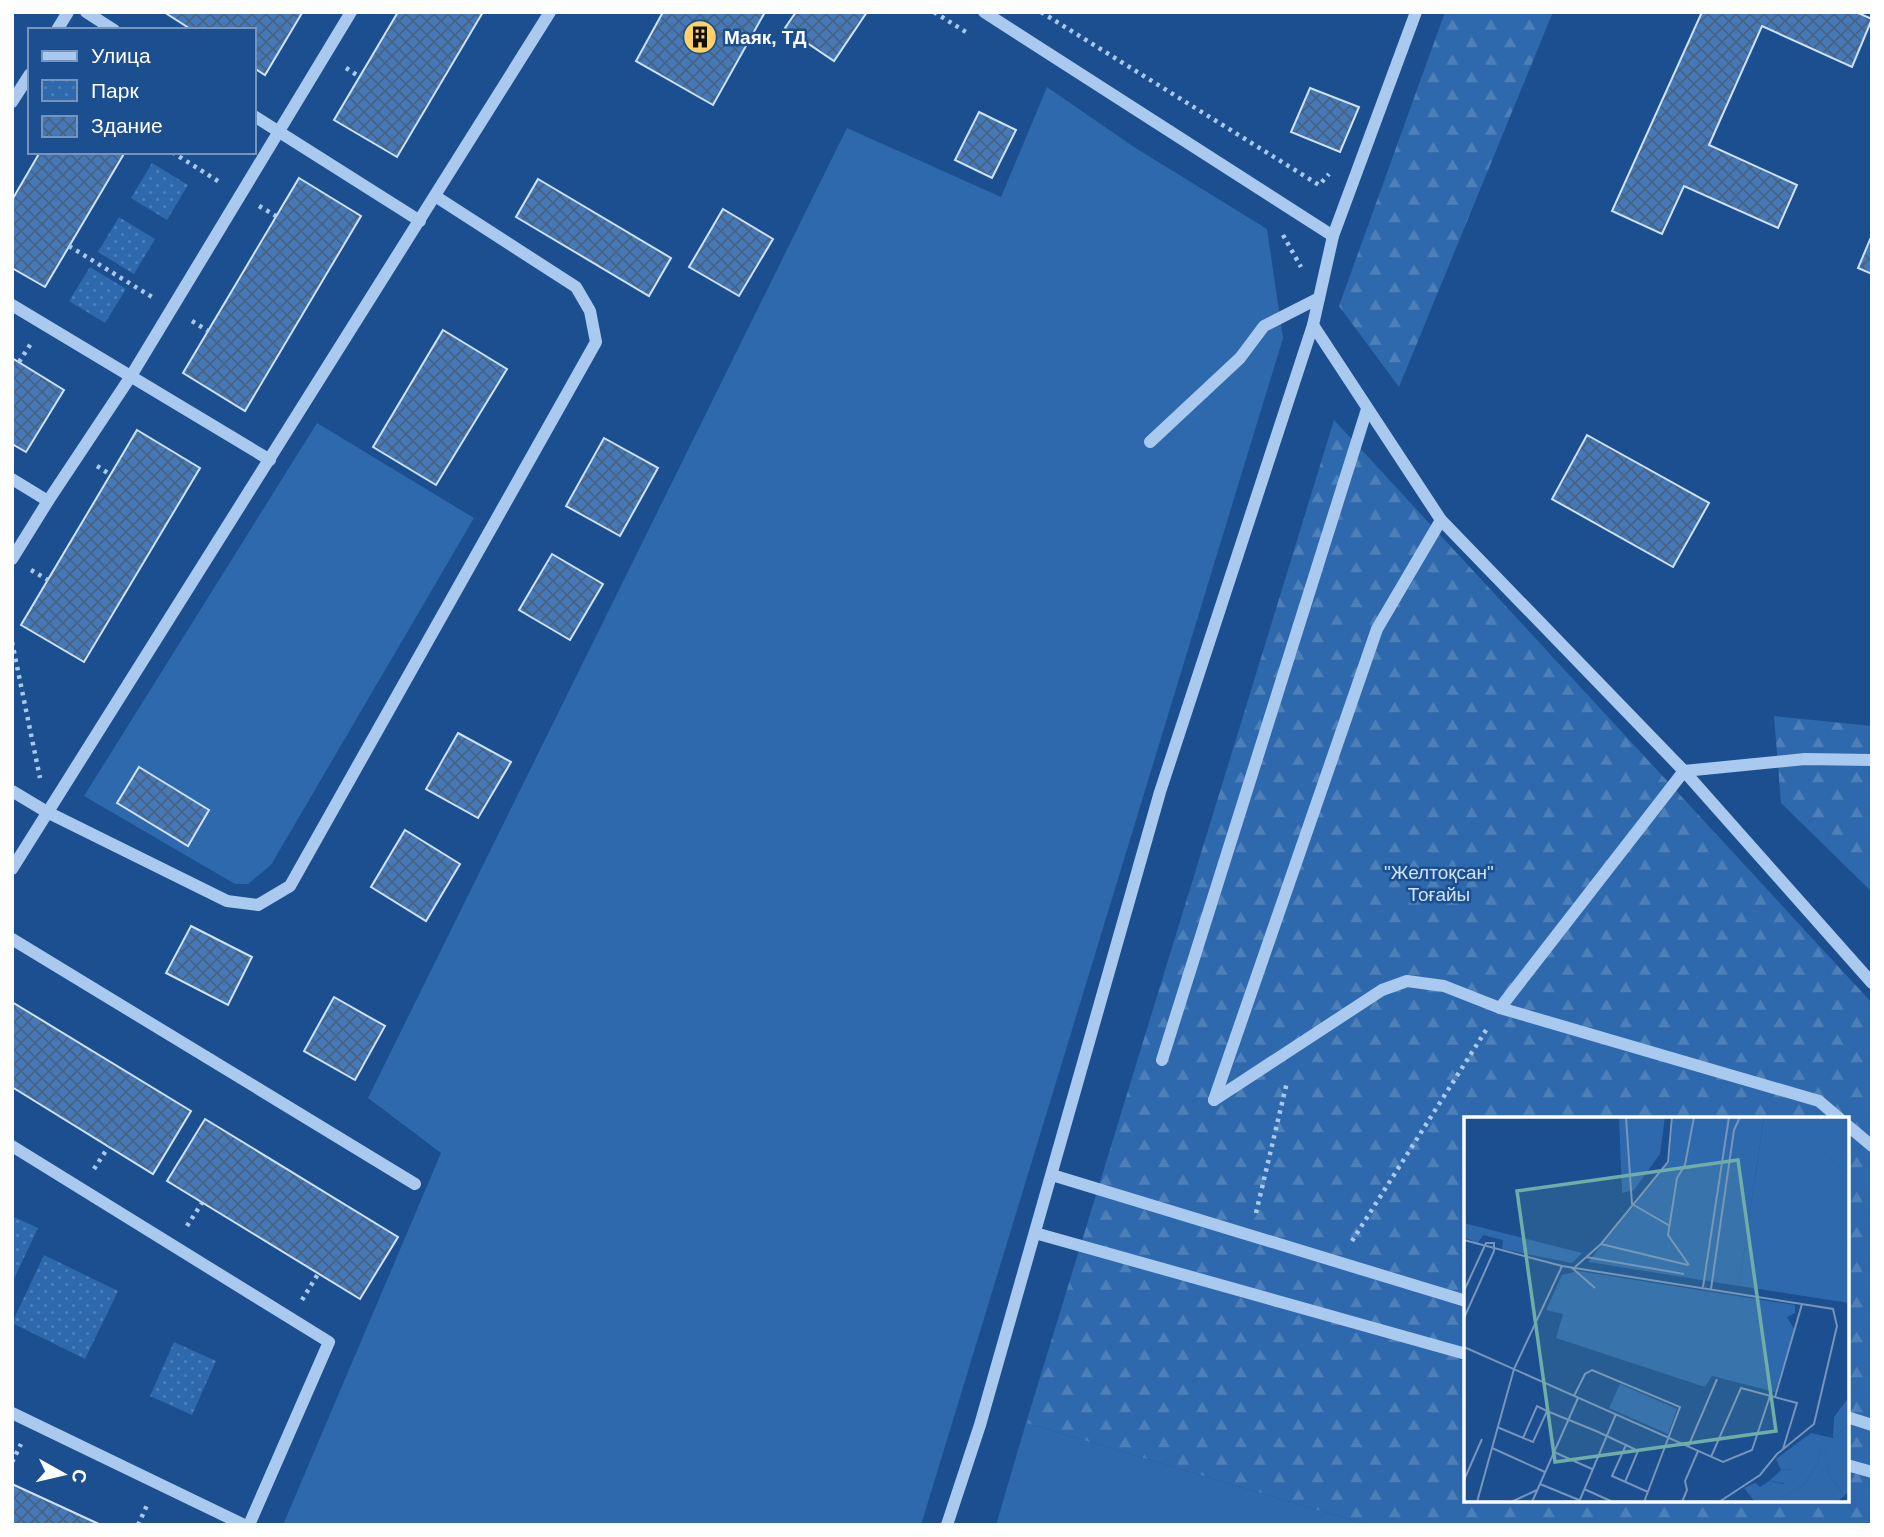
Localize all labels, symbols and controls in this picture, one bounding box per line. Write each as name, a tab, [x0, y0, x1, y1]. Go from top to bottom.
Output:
building icon: Маяк, ТД	[681, 18, 719, 56]
place label: Маяк, ТД	[724, 27, 807, 48]
legend	[28, 28, 256, 154]
text: Улица	[91, 44, 151, 67]
text: Парк	[91, 79, 139, 102]
text: Здание	[91, 114, 163, 137]
park label: "Желтоқсан" Тоғайы	[1384, 862, 1494, 905]
inset map	[1464, 1117, 1849, 1502]
north arrow	[28, 1439, 98, 1509]
text: С	[68, 1468, 91, 1485]

